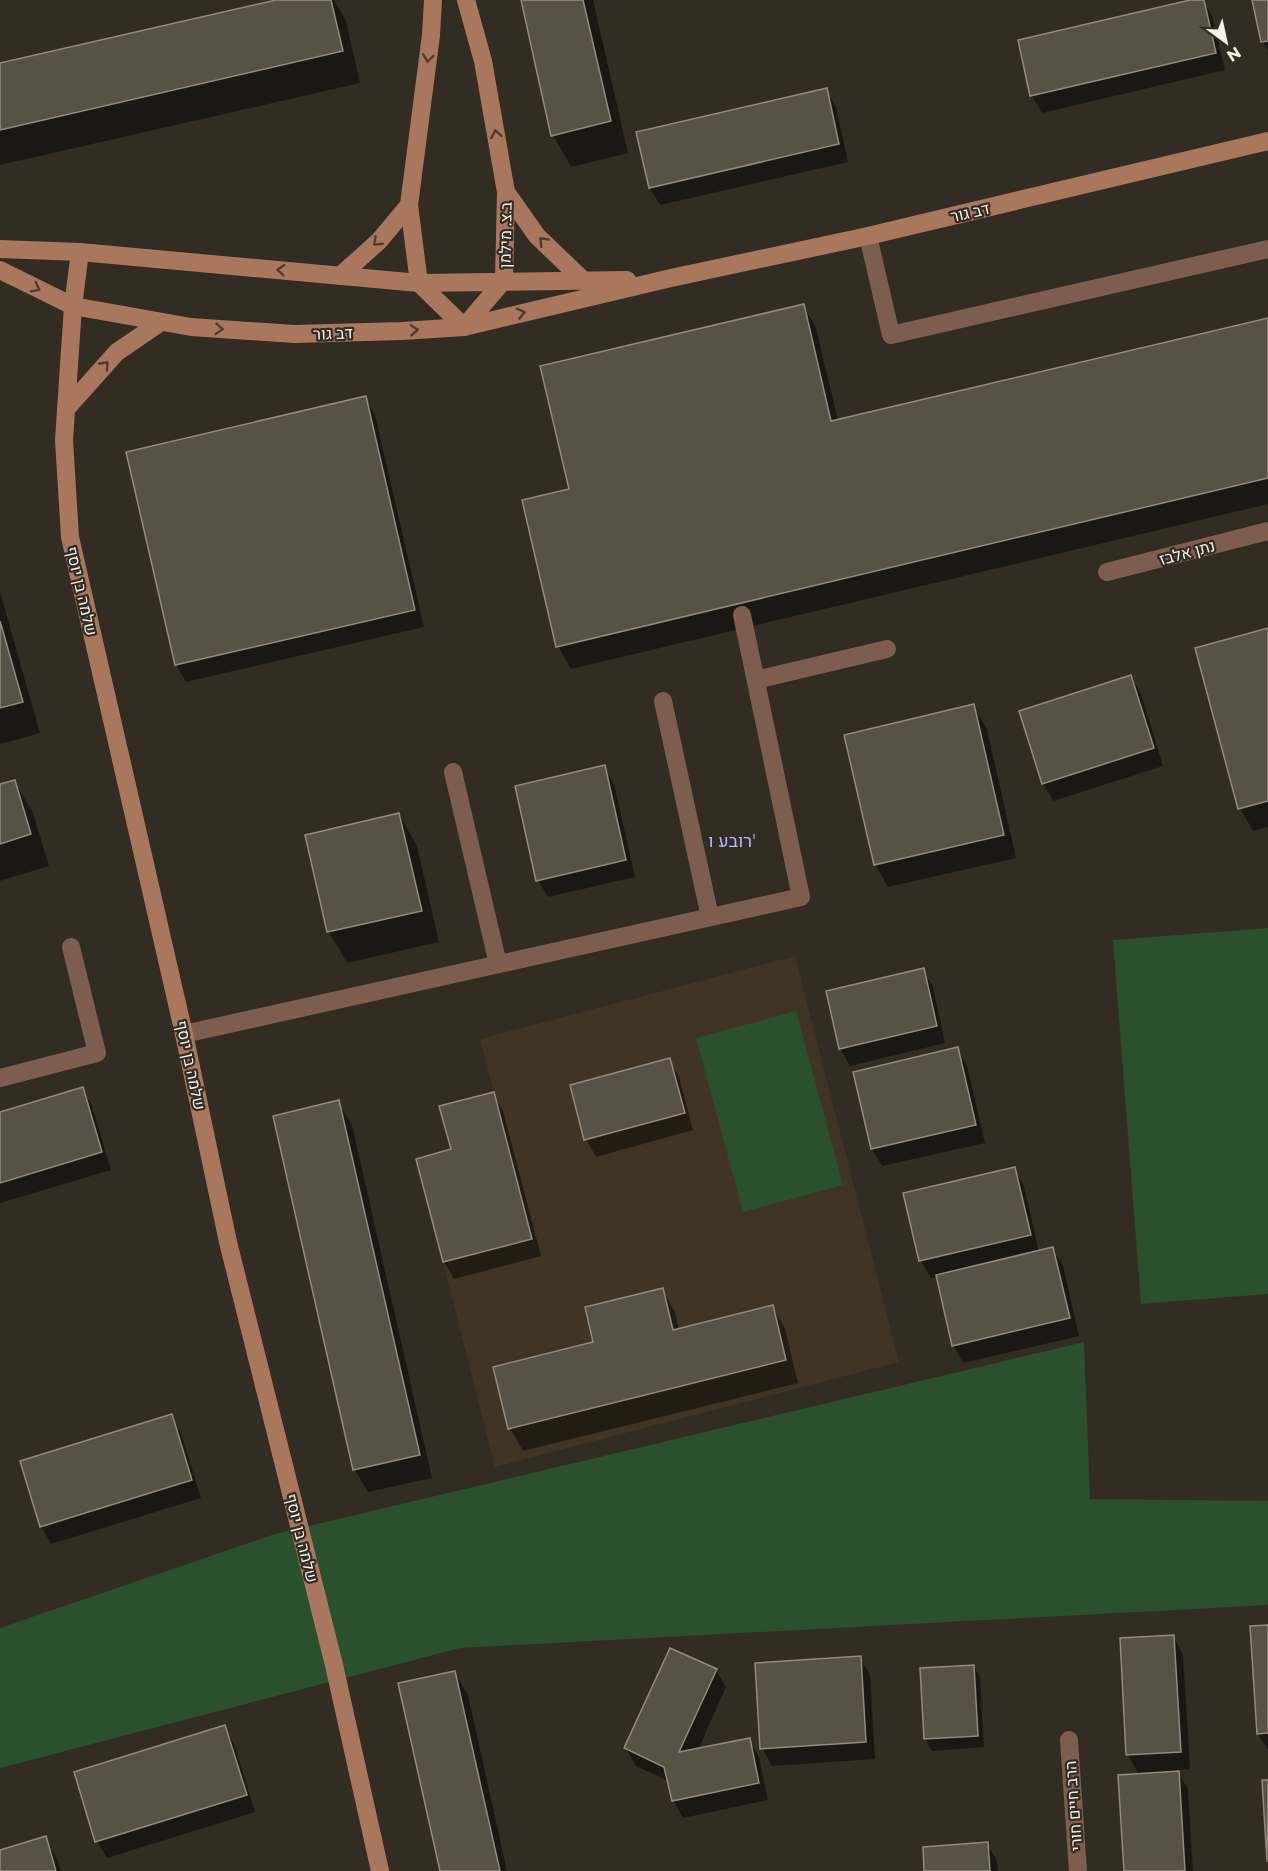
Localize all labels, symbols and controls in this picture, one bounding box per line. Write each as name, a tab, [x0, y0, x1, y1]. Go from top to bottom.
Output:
north arrow	[1196, 12, 1256, 72]
text: N	[1223, 43, 1244, 66]
one-way arrow	[422, 54, 434, 63]
one-way arrow	[490, 130, 503, 140]
street label: דב גור	[949, 199, 992, 226]
street label: ב.צ. מילמן	[495, 201, 516, 268]
one-way arrow	[373, 235, 384, 246]
one-way arrow	[539, 238, 550, 249]
one-way arrow	[277, 264, 286, 277]
one-way arrow	[30, 281, 41, 292]
one-way arrow	[515, 308, 525, 321]
one-way arrow	[215, 322, 224, 335]
street label: דב גור	[313, 323, 353, 344]
one-way arrow	[409, 324, 418, 337]
one-way arrow	[98, 362, 109, 372]
street label: נתן אלבז	[1157, 536, 1217, 569]
street label: שלמה בן יוסף	[62, 545, 101, 638]
district label: רובע ו'	[708, 830, 756, 852]
street label: שלמה בן יוסף	[172, 1019, 209, 1112]
street label: שלמה בן יוסף	[281, 1492, 322, 1585]
street label: הרב חיים חורי	[1061, 1760, 1086, 1852]

